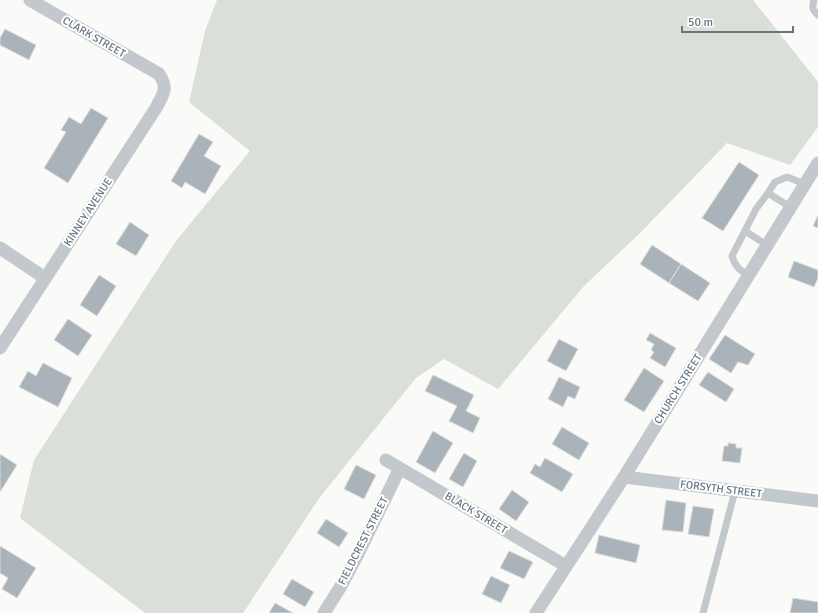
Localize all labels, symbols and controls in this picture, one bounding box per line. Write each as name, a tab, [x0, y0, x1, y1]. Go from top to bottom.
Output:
scale bar	[682, 8, 793, 34]
street label: CLARK STREET	[60, 14, 128, 60]
text: 50 m	[688, 15, 713, 30]
street label: KINNEY AVENUE	[61, 175, 115, 249]
street label: CHURCH STREET	[651, 351, 705, 426]
street label: FORSYTH STREET	[679, 478, 763, 501]
street label: BLACK STREET	[443, 489, 510, 537]
street label: FIELDCREST STREET	[335, 494, 391, 587]

